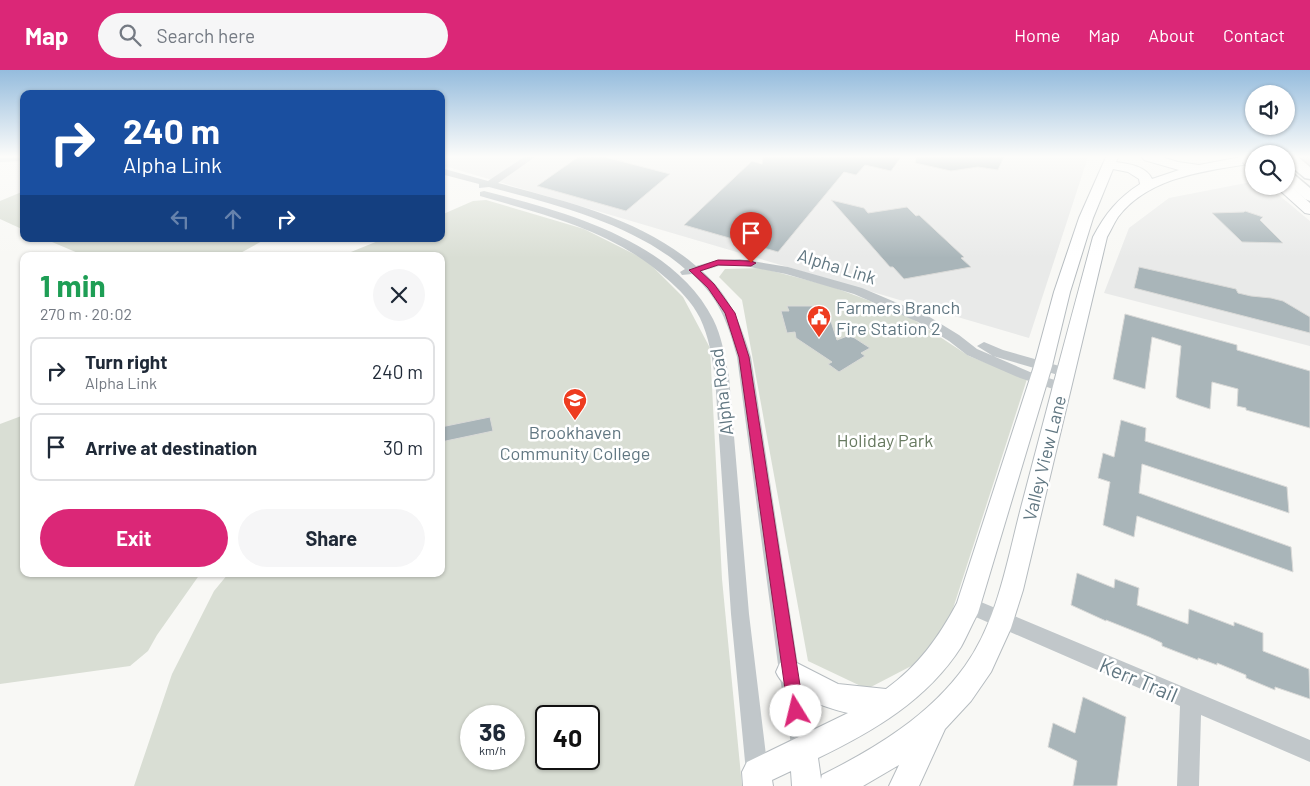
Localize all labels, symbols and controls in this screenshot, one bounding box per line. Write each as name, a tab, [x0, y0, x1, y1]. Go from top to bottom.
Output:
search box	[98, 13, 448, 58]
text: Map	[25, 21, 68, 50]
icon: search	[116, 21, 144, 49]
text: Search here	[156, 24, 255, 47]
text: Home	[1014, 24, 1060, 46]
text: Map	[1088, 24, 1120, 46]
text: About	[1148, 24, 1195, 46]
text: Contact	[1223, 24, 1285, 46]
map controls	[1245, 85, 1295, 195]
button: sound	[1245, 85, 1295, 135]
text: 240 m	[123, 109, 220, 151]
icon: right	[40, 110, 105, 175]
button: search	[1245, 145, 1295, 195]
text: Alpha Link	[123, 151, 222, 177]
icon: left	[166, 205, 194, 233]
icon: ahead	[219, 205, 247, 233]
icon: right	[272, 205, 300, 233]
pin	[730, 212, 772, 263]
icon: arrive	[737, 219, 765, 247]
street label: Alpha Link	[795, 244, 879, 288]
text: 1 min	[40, 267, 106, 303]
button: close	[373, 269, 425, 321]
place label: Farmers Branch Fire Station 2	[836, 296, 960, 339]
text: 270 m · 20:02	[40, 304, 132, 323]
public building icon: Farmers Branch Fire Station 2	[806, 304, 832, 338]
street label: Alpha Road	[705, 347, 737, 437]
text: Turn right	[85, 350, 167, 373]
icon: right	[42, 357, 70, 385]
text: 240 m	[372, 360, 423, 383]
text: Alpha Link	[85, 373, 157, 392]
school or university icon: Brookhaven Community College	[562, 387, 588, 421]
street label: Valley View Lane	[1018, 393, 1070, 523]
place label: Brookhaven Community College	[500, 421, 650, 464]
park label: Holiday Park	[837, 429, 933, 451]
icon: arrive	[42, 433, 70, 461]
text: Arrive at destination	[85, 436, 257, 459]
text: 30 m	[383, 436, 423, 459]
button: Exit	[40, 509, 228, 567]
button: Share	[238, 509, 425, 567]
street label: Kerr Trail	[1096, 651, 1182, 707]
position arrow	[769, 684, 821, 736]
speed limit sign: 40	[535, 705, 600, 770]
text: 36	[479, 716, 506, 746]
text: km/h	[479, 743, 506, 757]

